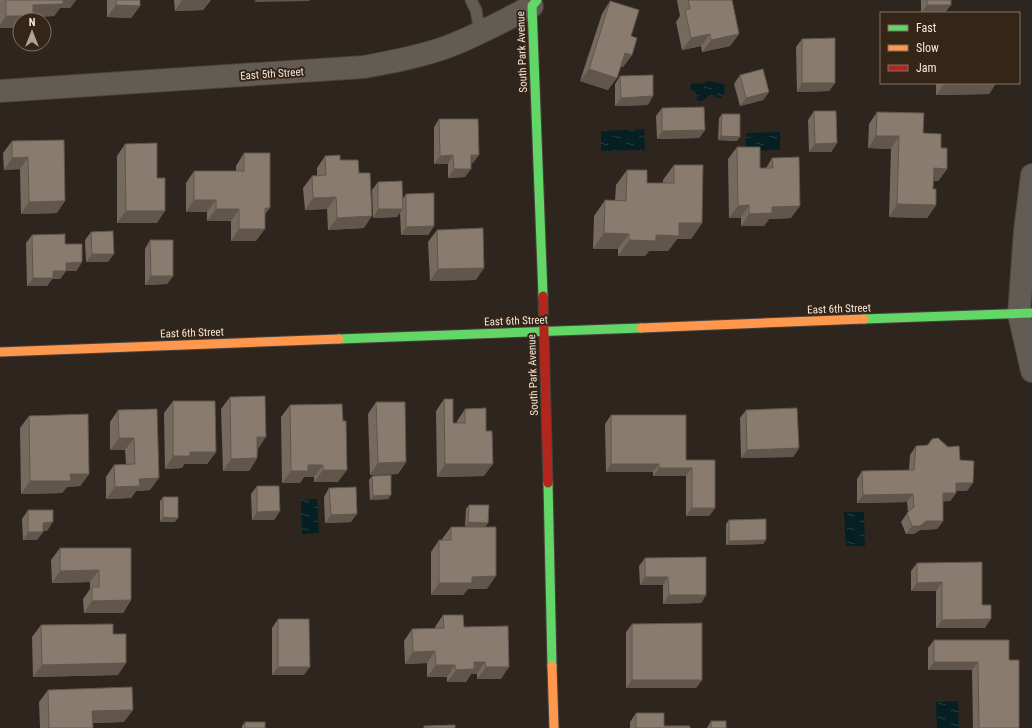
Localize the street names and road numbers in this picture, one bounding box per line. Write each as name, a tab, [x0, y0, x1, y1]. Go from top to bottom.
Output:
street label: South Park Avenue	[514, 11, 530, 93]
street label: East 5th Street	[240, 65, 304, 83]
street label: East 6th Street	[807, 301, 871, 317]
street label: East 6th Street	[484, 313, 548, 329]
street label: East 6th Street	[160, 325, 224, 341]
street label: South Park Avenue	[525, 334, 541, 416]

